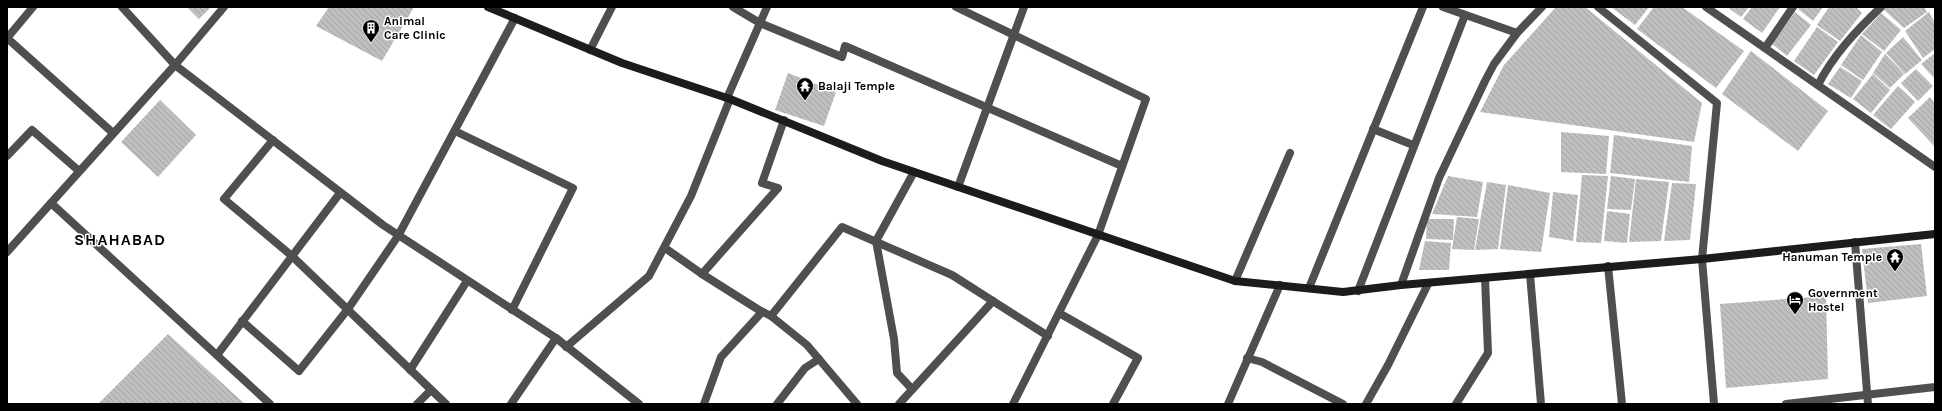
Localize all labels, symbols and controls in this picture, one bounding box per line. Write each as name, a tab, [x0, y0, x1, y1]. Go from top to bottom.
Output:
place label: Animal Care Clinic	[384, 14, 446, 42]
building icon: Animal Care Clinic	[361, 18, 381, 43]
temple icon: Balaji Temple	[795, 76, 815, 101]
place label: Balaji Temple	[818, 79, 895, 93]
district label: SHAHABAD	[74, 230, 166, 249]
temple icon: Hanuman Temple	[1885, 247, 1905, 272]
place label: Hanuman Temple	[1782, 250, 1882, 264]
place label: Government Hostel	[1808, 286, 1878, 314]
hotel icon: Government Hostel	[1785, 290, 1805, 315]

